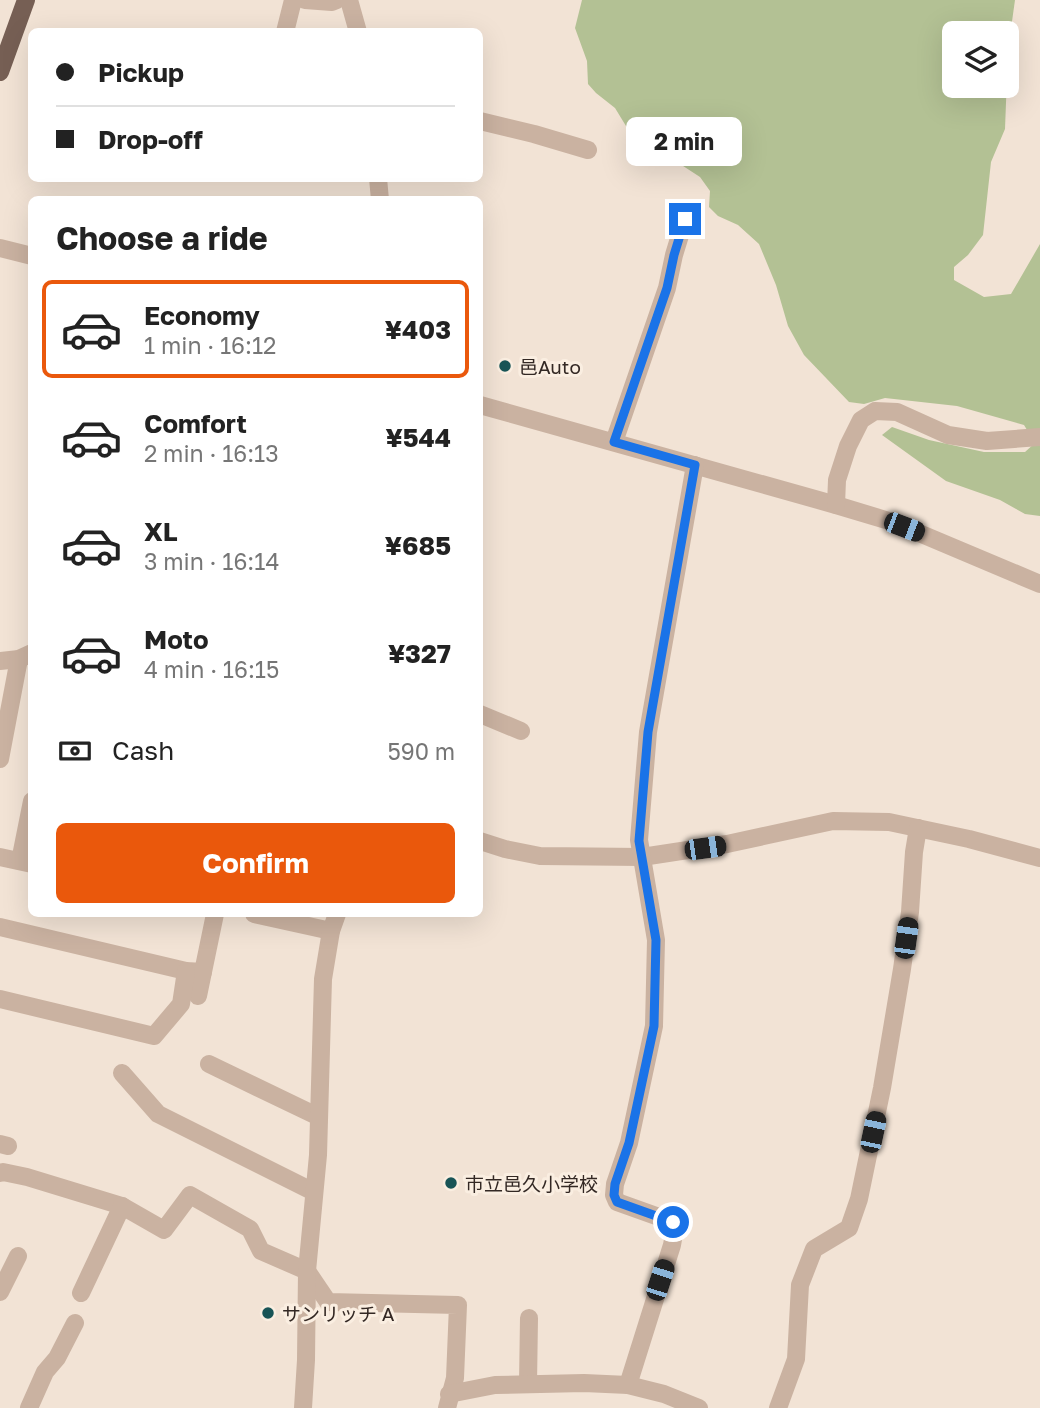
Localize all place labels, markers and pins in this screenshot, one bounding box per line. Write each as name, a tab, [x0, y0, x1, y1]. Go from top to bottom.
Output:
place label: 邑Auto	[519, 355, 581, 378]
marker: 邑Auto	[497, 358, 513, 374]
place label: 市立邑久小学校	[465, 1172, 598, 1195]
marker: 市立邑久小学校	[443, 1175, 459, 1191]
place label: サンリッチ A	[282, 1302, 395, 1325]
marker: サンリッチ A	[260, 1305, 276, 1321]

